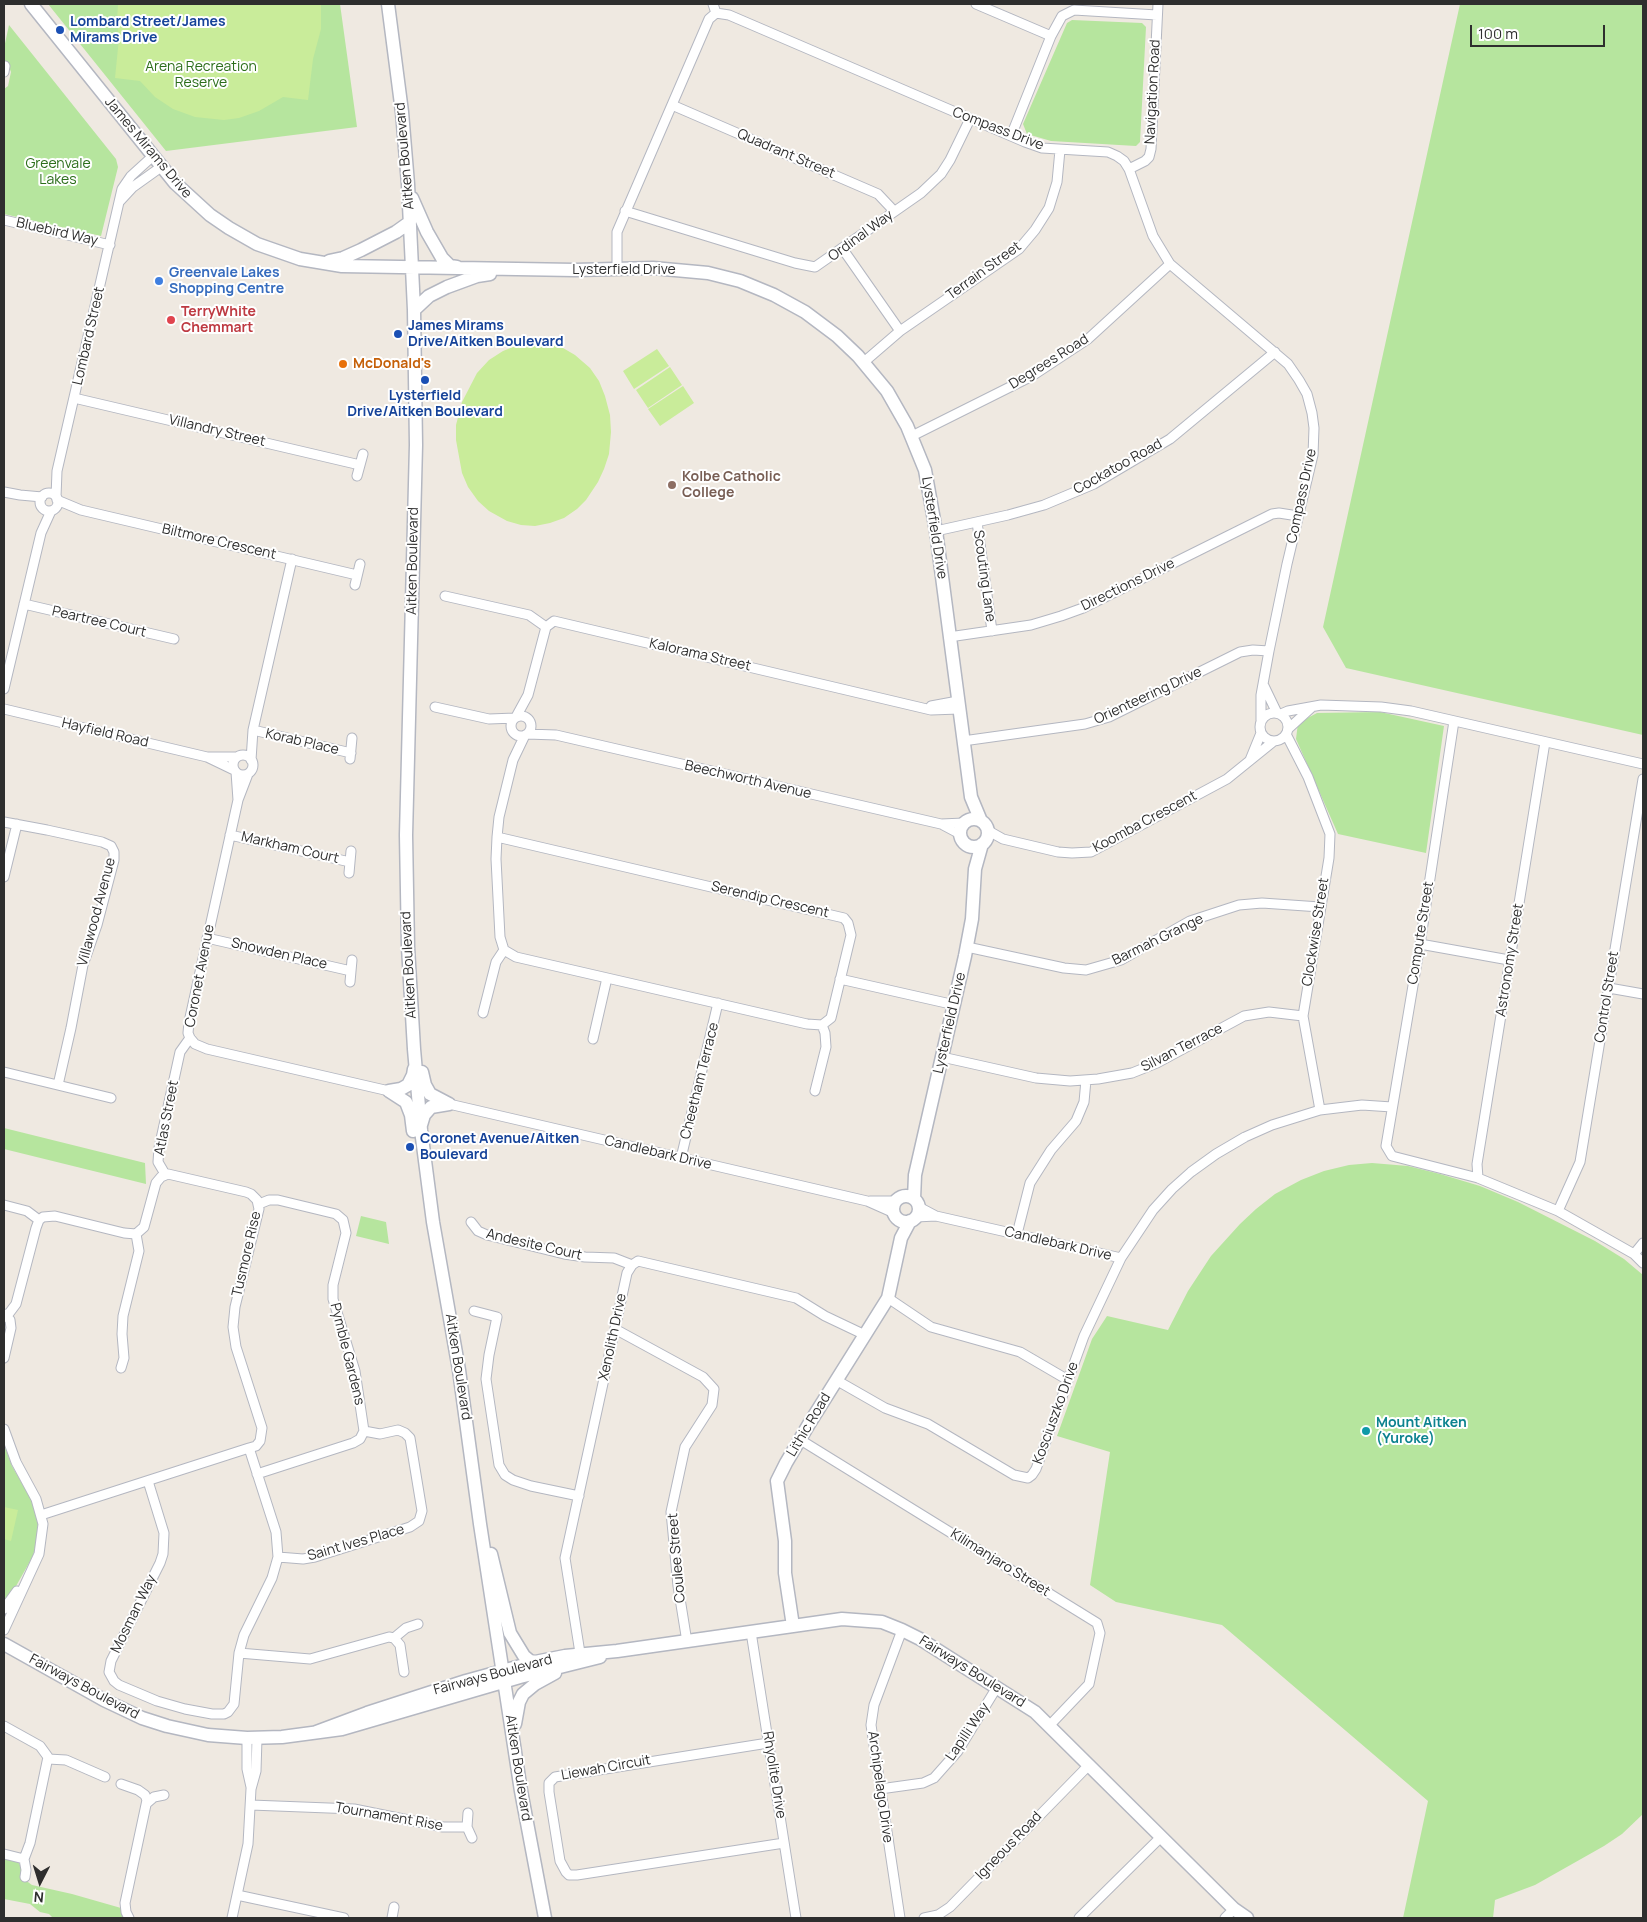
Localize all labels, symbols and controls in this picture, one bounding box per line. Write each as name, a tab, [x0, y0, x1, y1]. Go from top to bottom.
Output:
place label: Lombard Street/James Mirams Drive	[70, 14, 226, 46]
scale bar	[1472, 15, 1607, 47]
text: 100 m	[1478, 23, 1518, 44]
marker: Lombard Street/James Mirams Drive	[54, 24, 66, 36]
street label: Navigation Road	[1142, 39, 1164, 145]
park label: Arena Recreation Reserve	[145, 59, 257, 92]
street label: James Mirams Drive	[101, 94, 195, 202]
street label: Aitken Boulevard	[392, 102, 418, 210]
street label: Compass Drive	[950, 104, 1046, 154]
street label: Quadrant Street	[734, 126, 838, 182]
park label: Greenvale Lakes	[25, 156, 91, 188]
street label: Ordinal Way	[825, 207, 897, 265]
street label: Bluebird Way	[15, 214, 99, 250]
street label: Terrain Street	[943, 238, 1025, 304]
street label: Lysterfield Drive	[572, 262, 676, 278]
place label: Greenvale Lakes Shopping Centre	[169, 265, 284, 298]
marker: Greenvale Lakes Shopping Centre	[153, 275, 165, 287]
street label: Lombard Street	[70, 285, 108, 387]
place label: TerryWhite Chemmart	[181, 304, 256, 336]
marker: TerryWhite Chemmart	[165, 314, 177, 326]
place label: James Mirams Drive/Aitken Boulevard	[408, 318, 564, 351]
marker: James Mirams Drive/Aitken Boulevard	[392, 328, 404, 340]
street label: Degrees Road	[1006, 331, 1092, 393]
place label: McDonald's	[353, 356, 431, 372]
marker: McDonald's	[337, 358, 349, 370]
marker: Lysterfield Drive/Aitken Boulevard	[419, 374, 431, 386]
place label: Lysterfield Drive/Aitken Boulevard	[347, 388, 503, 421]
street label: Villandry Street	[167, 412, 267, 450]
street label: Cockatoo Road	[1071, 436, 1165, 498]
street label: Compass Drive	[1284, 447, 1320, 545]
place label: Kolbe Catholic College	[682, 469, 781, 502]
street label: Lysterfield Drive	[918, 476, 950, 580]
marker: Kolbe Catholic College	[666, 479, 678, 491]
street label: Aitken Boulevard	[404, 507, 422, 615]
street label: Biltmore Crescent	[160, 521, 278, 563]
street label: Scouting Lane	[969, 529, 999, 623]
street label: Directions Drive	[1079, 555, 1177, 615]
street label: Peartree Court	[50, 603, 148, 641]
street label: Kalorama Street	[648, 635, 752, 675]
street label: Orienteering Drive	[1091, 664, 1205, 728]
street label: Hayfield Road	[60, 715, 150, 751]
street label: Korab Place	[264, 725, 340, 759]
street label: Beechworth Avenue	[683, 757, 813, 803]
street label: Koomba Crescent	[1090, 788, 1200, 856]
street label: Markham Court	[240, 829, 340, 867]
street label: Villawood Avenue	[74, 856, 120, 968]
street label: Clockwise Street	[1299, 876, 1333, 988]
street label: Serendip Crescent	[709, 878, 831, 922]
street label: Compute Street	[1405, 880, 1437, 986]
street label: Astronomy Street	[1493, 902, 1527, 1018]
street label: Aitken Boulevard	[398, 911, 420, 1019]
street label: Barmah Grange	[1110, 911, 1206, 969]
street label: Coronet Avenue	[182, 923, 218, 1029]
street label: Snowden Place	[229, 935, 329, 973]
street label: Control Street	[1591, 950, 1623, 1044]
street label: Lysterfield Drive	[930, 971, 970, 1075]
street label: Silvan Terrace	[1138, 1020, 1226, 1076]
street label: Cheetham Terrace	[677, 1021, 723, 1141]
street label: Atlas Street	[151, 1079, 183, 1157]
place label: Coronet Avenue/Aitken Boulevard	[420, 1131, 579, 1164]
street label: Candlebark Drive	[603, 1133, 713, 1173]
marker: Coronet Avenue/Aitken Boulevard	[404, 1141, 416, 1153]
street label: Tusmore Rise	[229, 1210, 265, 1298]
street label: Candlebark Drive	[1003, 1224, 1113, 1264]
street label: Andesite Court	[484, 1226, 584, 1264]
street label: Xenolith Drive	[596, 1292, 630, 1382]
street label: Pymble Gardens	[326, 1301, 368, 1407]
street label: Aitken Boulevard	[441, 1313, 475, 1421]
street label: Kosciuszko Drive	[1030, 1359, 1082, 1467]
street label: Lithic Road	[783, 1390, 835, 1460]
place label: Mount Aitken (Yuroke)	[1376, 1415, 1467, 1448]
marker: Mount Aitken (Yuroke)	[1360, 1425, 1372, 1437]
street label: Coulee Street	[665, 1512, 689, 1604]
street label: Saint Ives Place	[306, 1521, 406, 1565]
street label: Kilimanjaro Street	[947, 1526, 1053, 1600]
street label: Mosman Way	[108, 1572, 160, 1656]
street label: Fairways Boulevard	[916, 1633, 1028, 1711]
street label: Fairways Boulevard	[26, 1651, 142, 1723]
street label: Fairways Boulevard	[432, 1651, 554, 1699]
street label: Lapilli Way	[942, 1700, 994, 1764]
street label: Aitken Boulevard	[501, 1714, 535, 1822]
street label: Rhyolite Drive	[759, 1730, 789, 1820]
street label: Archipelago Drive	[864, 1730, 896, 1844]
street label: Liewah Circuit	[560, 1752, 652, 1784]
street label: Tournament Rise	[334, 1799, 444, 1835]
street label: Igneous Road	[972, 1809, 1046, 1883]
north arrow	[15, 1857, 65, 1907]
text: N	[33, 1888, 44, 1907]

